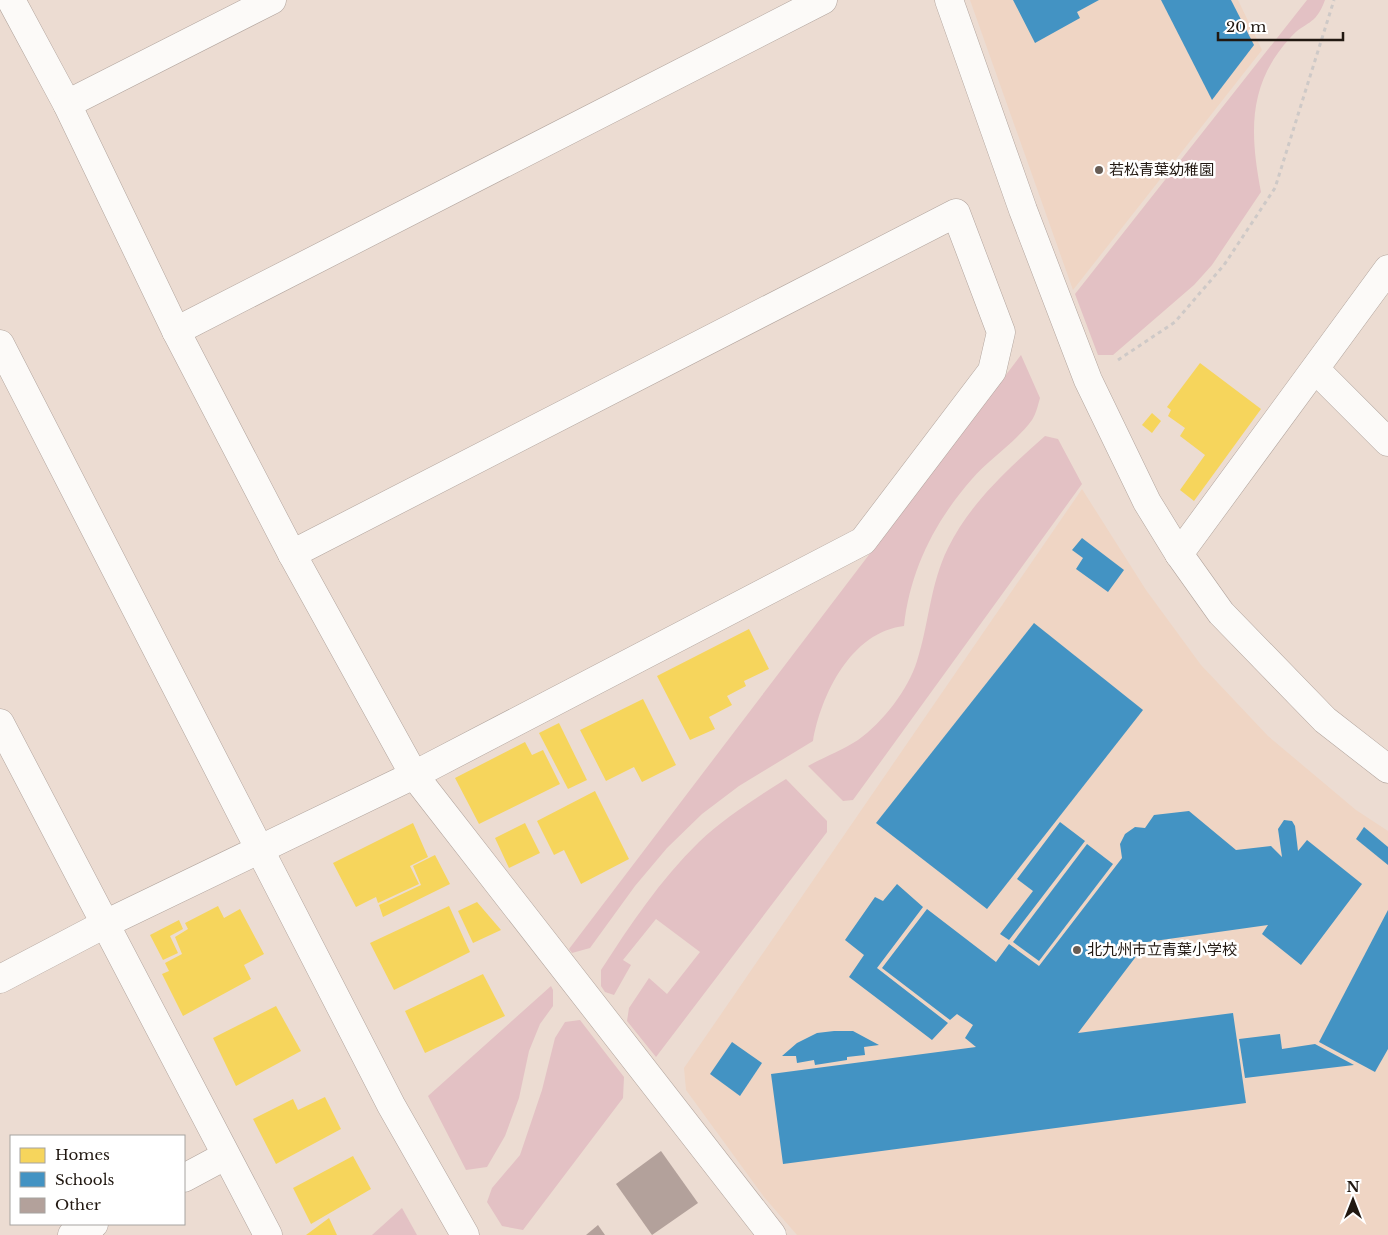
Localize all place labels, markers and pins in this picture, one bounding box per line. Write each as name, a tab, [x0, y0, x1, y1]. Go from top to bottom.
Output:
place label: 若松青葉幼稚園	[1109, 160, 1214, 179]
marker: 若松青葉幼稚園	[1093, 164, 1105, 176]
place label: 北九州市立青葉小学校	[1087, 940, 1237, 959]
marker: 北九州市立青葉小学校	[1071, 944, 1083, 956]

